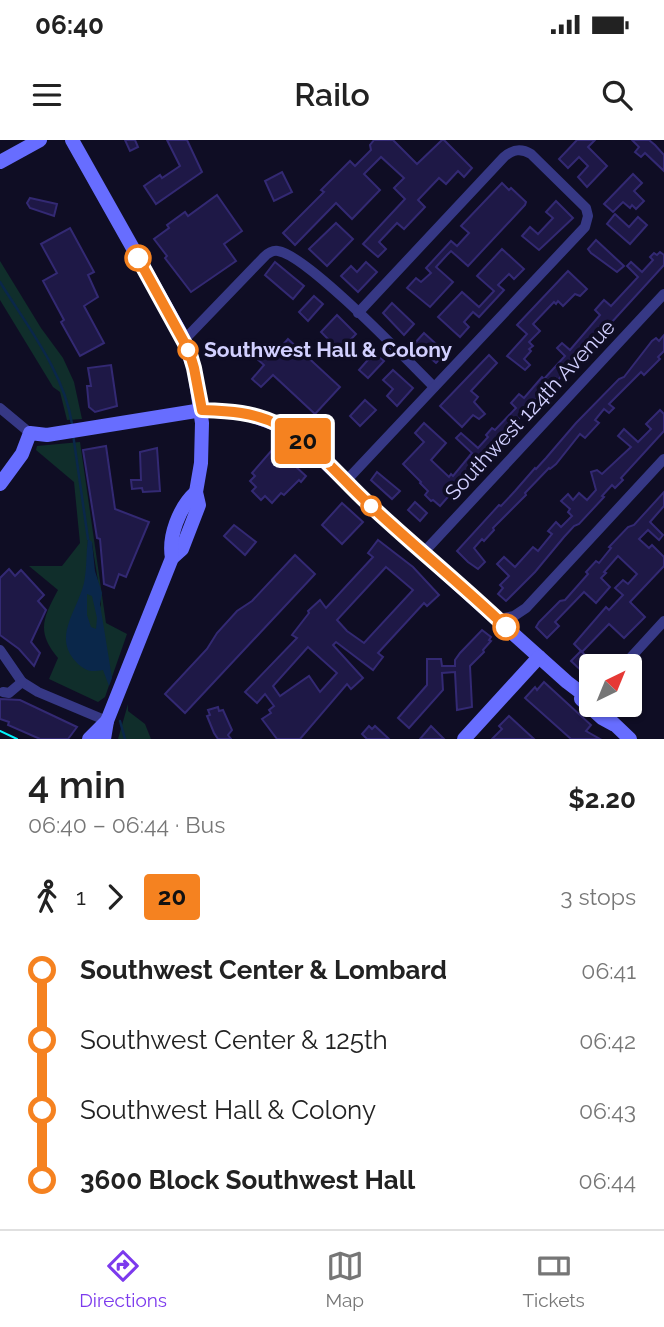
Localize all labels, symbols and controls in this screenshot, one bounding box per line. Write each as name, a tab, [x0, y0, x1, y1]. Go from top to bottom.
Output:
text: 06:40	[35, 10, 104, 40]
icon: menu	[28, 76, 66, 114]
text: Railo	[294, 76, 370, 113]
icon: search	[598, 76, 636, 114]
unlabelled marker	[125, 245, 151, 271]
street label: Southwest 124th Avenue	[440, 314, 620, 505]
place label: Southwest Hall & Colony	[204, 337, 453, 362]
marker: Southwest Hall & Colony	[178, 340, 198, 360]
line badge: 20	[272, 418, 334, 464]
text: 20	[289, 426, 317, 455]
unlabelled marker	[361, 496, 381, 516]
unlabelled marker	[493, 614, 519, 640]
north arrow	[579, 654, 642, 718]
map controls	[579, 654, 642, 717]
text: 4 min	[28, 762, 126, 807]
text: $2.20	[568, 784, 636, 814]
text: 06:40 – 06:44 · Bus	[28, 811, 225, 838]
icon: walk	[28, 878, 66, 916]
icon: forward	[96, 878, 134, 916]
text: 20	[158, 882, 186, 911]
text: 1	[76, 883, 86, 910]
text: 3 stops	[560, 883, 636, 910]
text: Southwest Center & Lombard	[80, 955, 447, 985]
text: 06:41	[581, 957, 636, 984]
text: Southwest Center & 125th	[80, 1025, 388, 1055]
text: 06:42	[579, 1027, 636, 1054]
text: Southwest Hall & Colony	[80, 1095, 376, 1125]
text: 06:43	[579, 1097, 636, 1124]
text: 3600 Block Southwest Hall	[80, 1165, 415, 1195]
text: 06:44	[579, 1167, 636, 1194]
tab: Directions	[79, 1247, 167, 1311]
tab: Map	[325, 1247, 364, 1311]
tab: Tickets	[522, 1247, 585, 1311]

